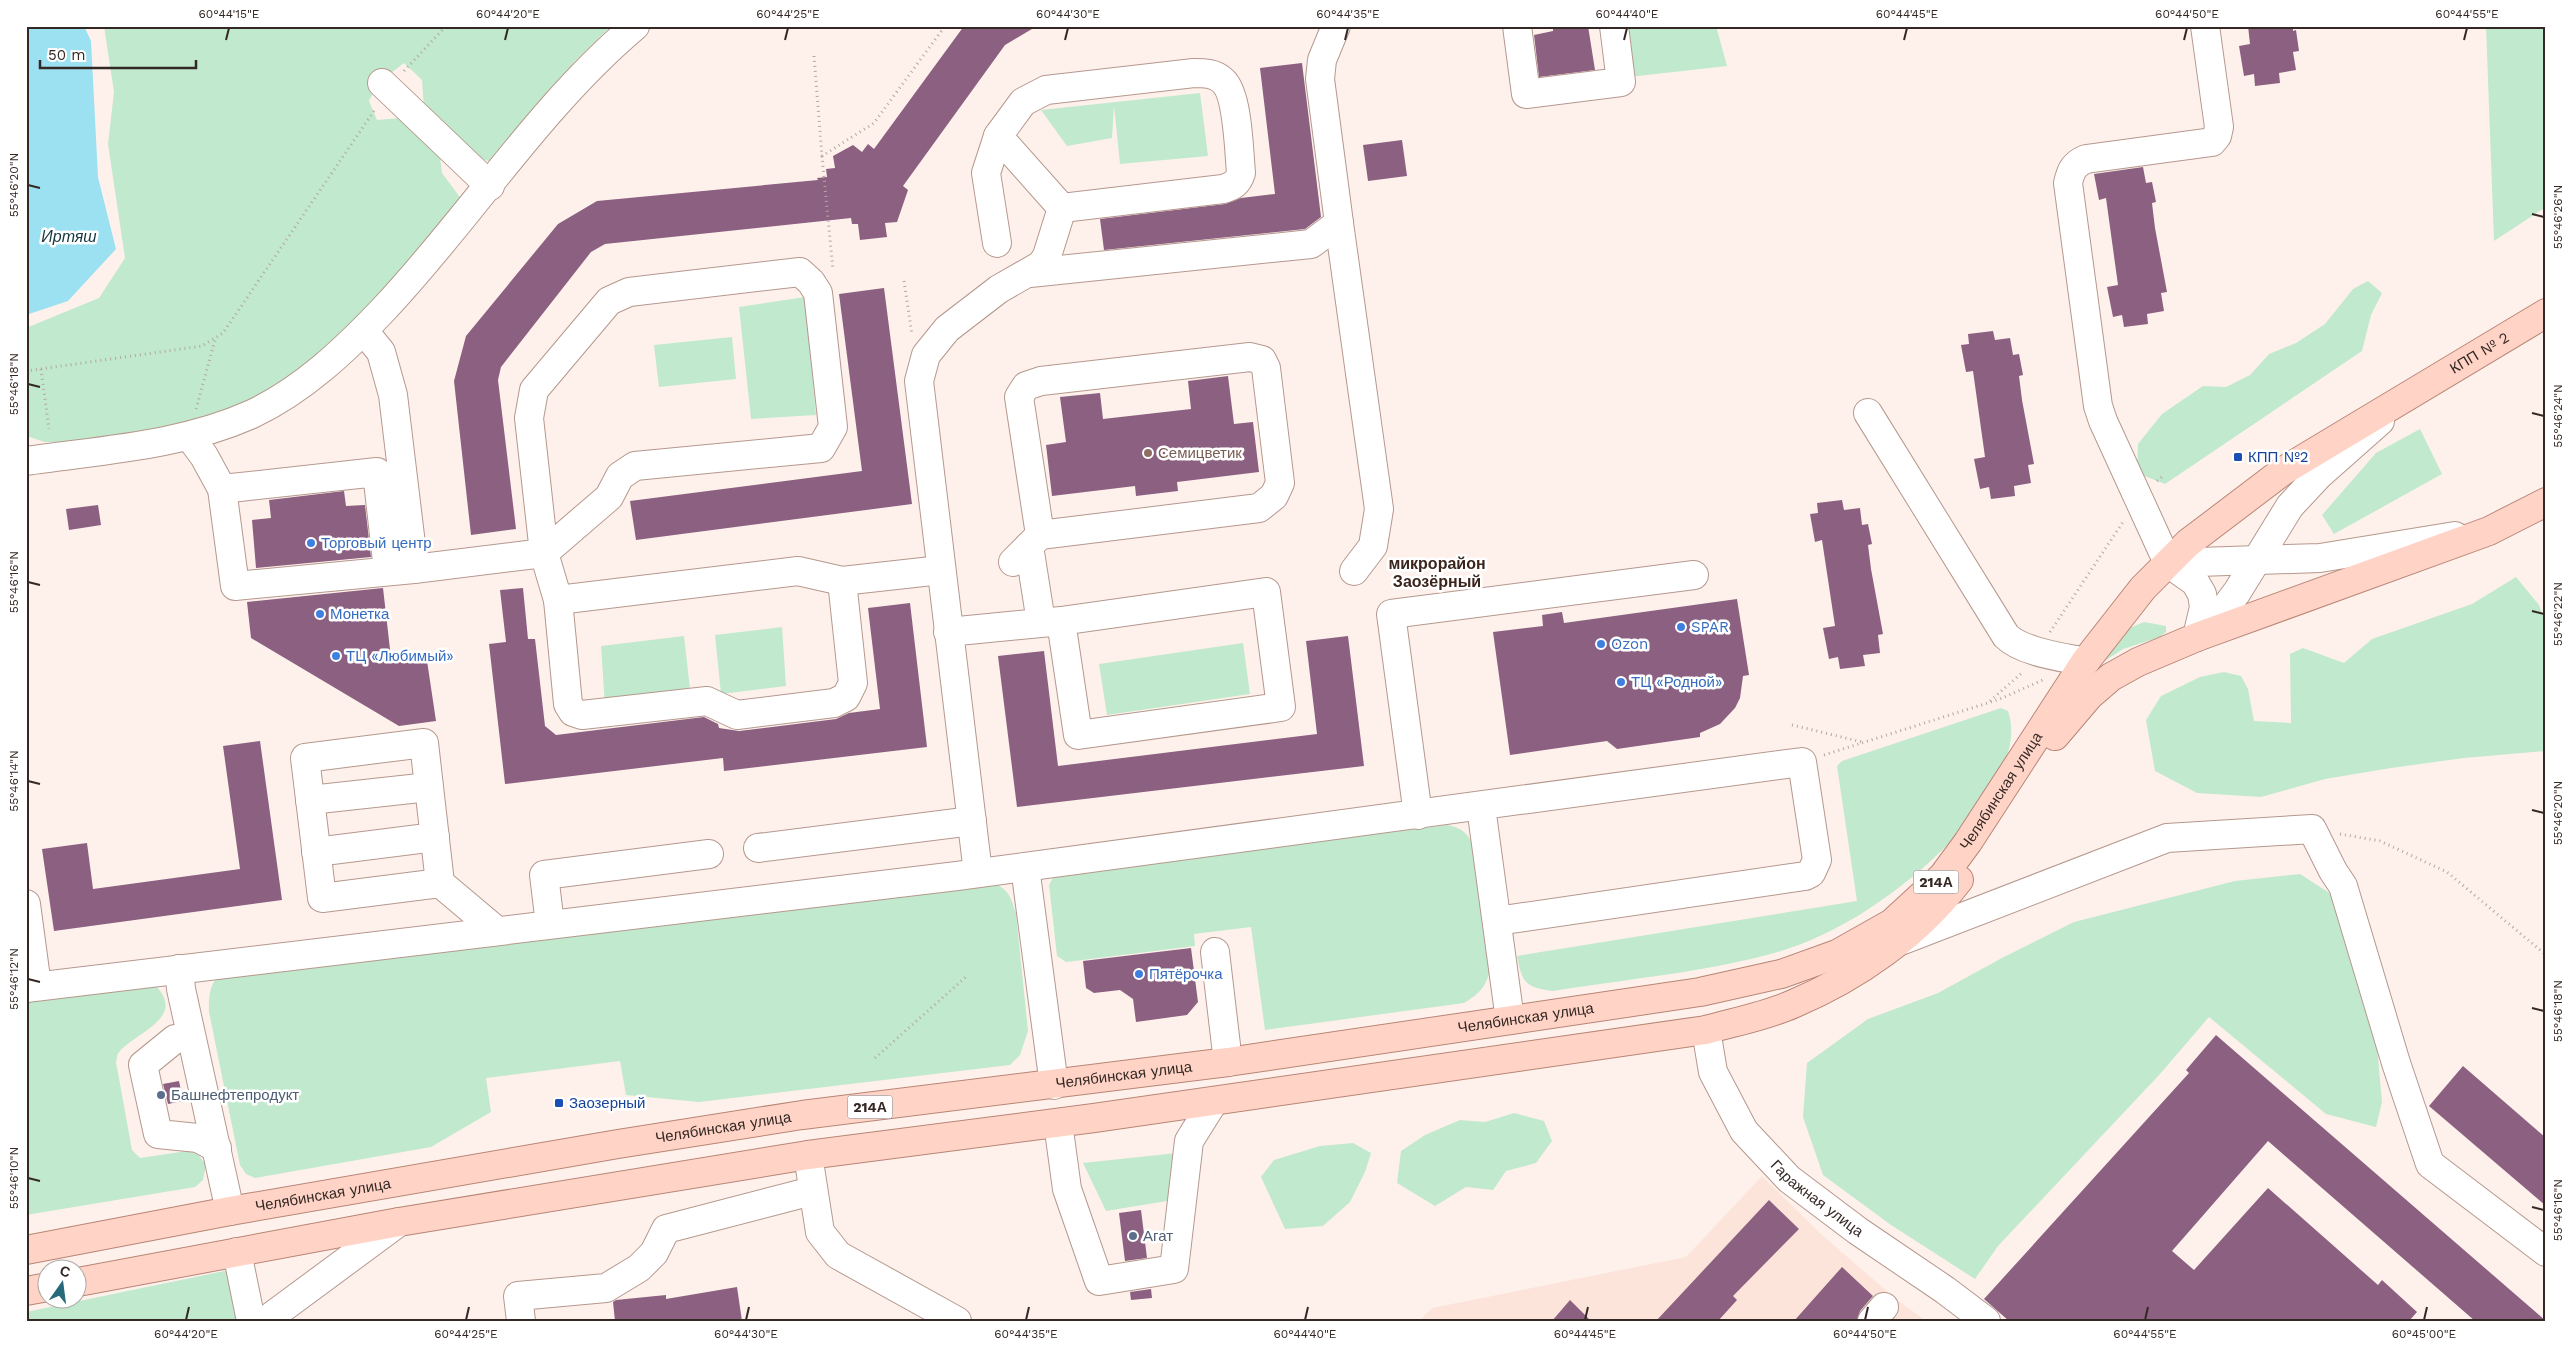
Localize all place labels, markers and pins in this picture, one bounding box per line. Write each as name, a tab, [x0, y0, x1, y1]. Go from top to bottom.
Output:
place label: Семицветик	[1158, 444, 1242, 462]
marker: Семицветик	[1142, 447, 1154, 459]
place label: КПП №2	[2248, 448, 2309, 466]
marker: КПП №2	[2232, 451, 2244, 463]
place label: Торговый центр	[321, 534, 432, 552]
marker: Торговый центр	[305, 537, 317, 549]
place label: Монетка	[330, 605, 390, 623]
marker: Монетка	[314, 608, 326, 620]
place label: SPAR	[1691, 618, 1729, 636]
marker: SPAR	[1675, 621, 1687, 633]
place label: Ozon	[1611, 635, 1648, 653]
marker: Ozon	[1595, 638, 1607, 650]
place label: ТЦ «Любимый»	[346, 647, 454, 665]
marker: ТЦ «Любимый»	[330, 650, 342, 662]
place label: ТЦ «Родной»	[1631, 673, 1722, 691]
marker: ТЦ «Родной»	[1615, 676, 1627, 688]
place label: Пятёрочка	[1149, 965, 1223, 983]
marker: Пятёрочка	[1133, 968, 1145, 980]
place label: Башнефтепродукт	[171, 1086, 299, 1104]
marker: Башнефтепродукт	[155, 1089, 167, 1101]
place label: Заозерный	[569, 1094, 645, 1112]
marker: Заозерный	[553, 1097, 565, 1109]
place label: Агат	[1143, 1227, 1173, 1245]
marker: Агат	[1127, 1230, 1139, 1242]

